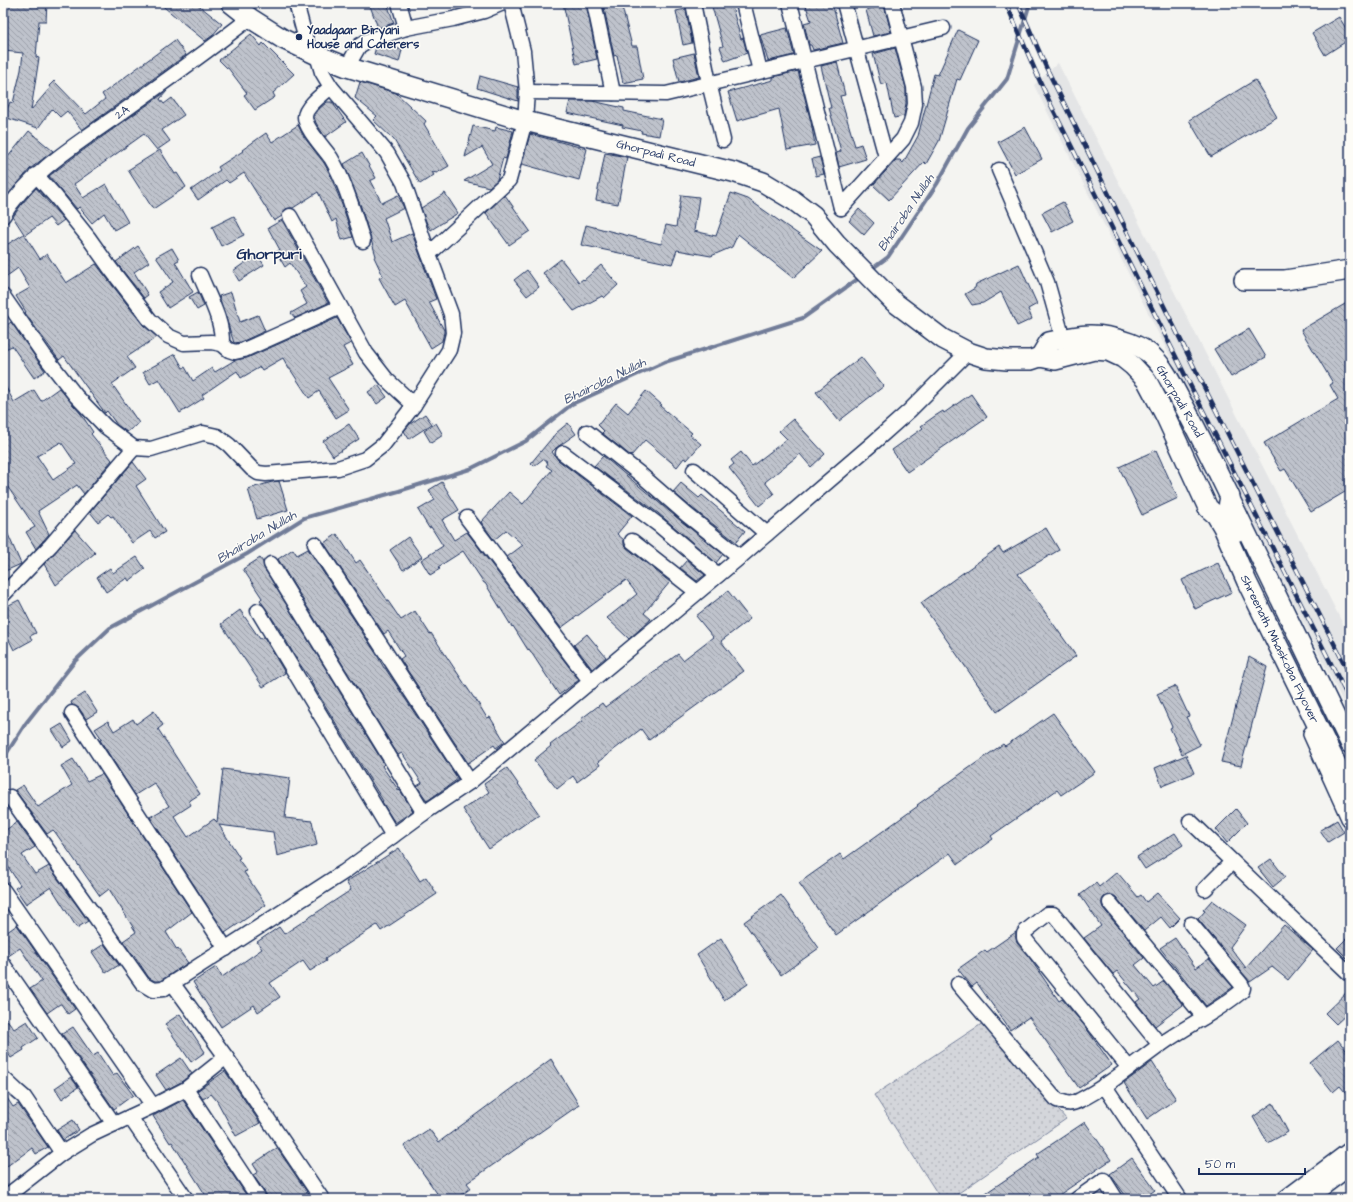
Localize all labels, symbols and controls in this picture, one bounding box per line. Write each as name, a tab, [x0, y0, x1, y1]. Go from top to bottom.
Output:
place label: Yaadgaar Biryani House and Caterers	[307, 22, 419, 53]
marker: Yaadgaar Biryani House and Caterers	[294, 32, 304, 42]
street label: 2A	[111, 101, 133, 124]
street label: Ghorpadi Road	[615, 135, 697, 172]
water label: Bhairoba Nullah	[873, 170, 939, 255]
district label: Ghorpuri	[236, 243, 302, 265]
water label: Bhairoba Nullah	[560, 353, 649, 409]
street label: Ghorpadi Road	[1152, 362, 1207, 440]
water label: Bhairoba Nullah	[213, 506, 300, 568]
street label: Shreenath Mhaskoba Flyover	[1235, 572, 1323, 727]
scale bar	[1199, 1150, 1305, 1176]
text: 50 m	[1205, 1156, 1236, 1173]

